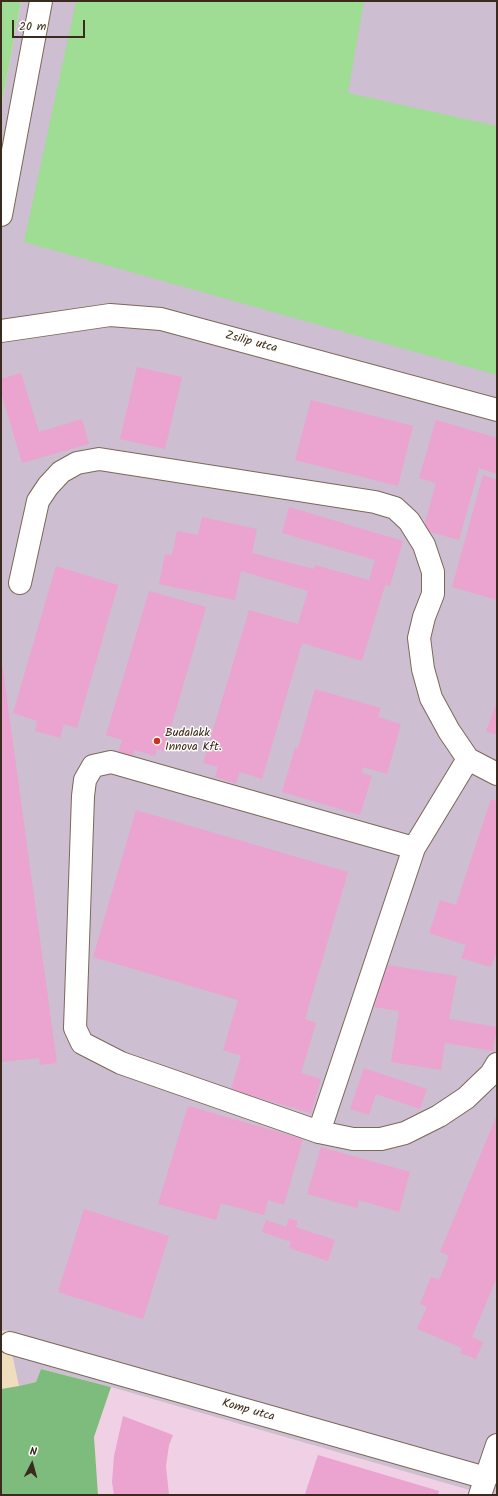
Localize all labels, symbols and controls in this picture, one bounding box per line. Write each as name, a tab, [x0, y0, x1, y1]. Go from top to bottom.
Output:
scale bar	[14, 12, 87, 38]
text: 20 m	[19, 17, 46, 36]
street label: Zsilip utca	[223, 329, 279, 357]
place label: Budalakk Innova Kft.	[165, 727, 222, 755]
marker: Budalakk Innova Kft.	[152, 736, 162, 746]
street label: Komp utca	[220, 1397, 276, 1425]
text: N	[29, 1443, 38, 1461]
north arrow	[12, 1444, 52, 1484]

